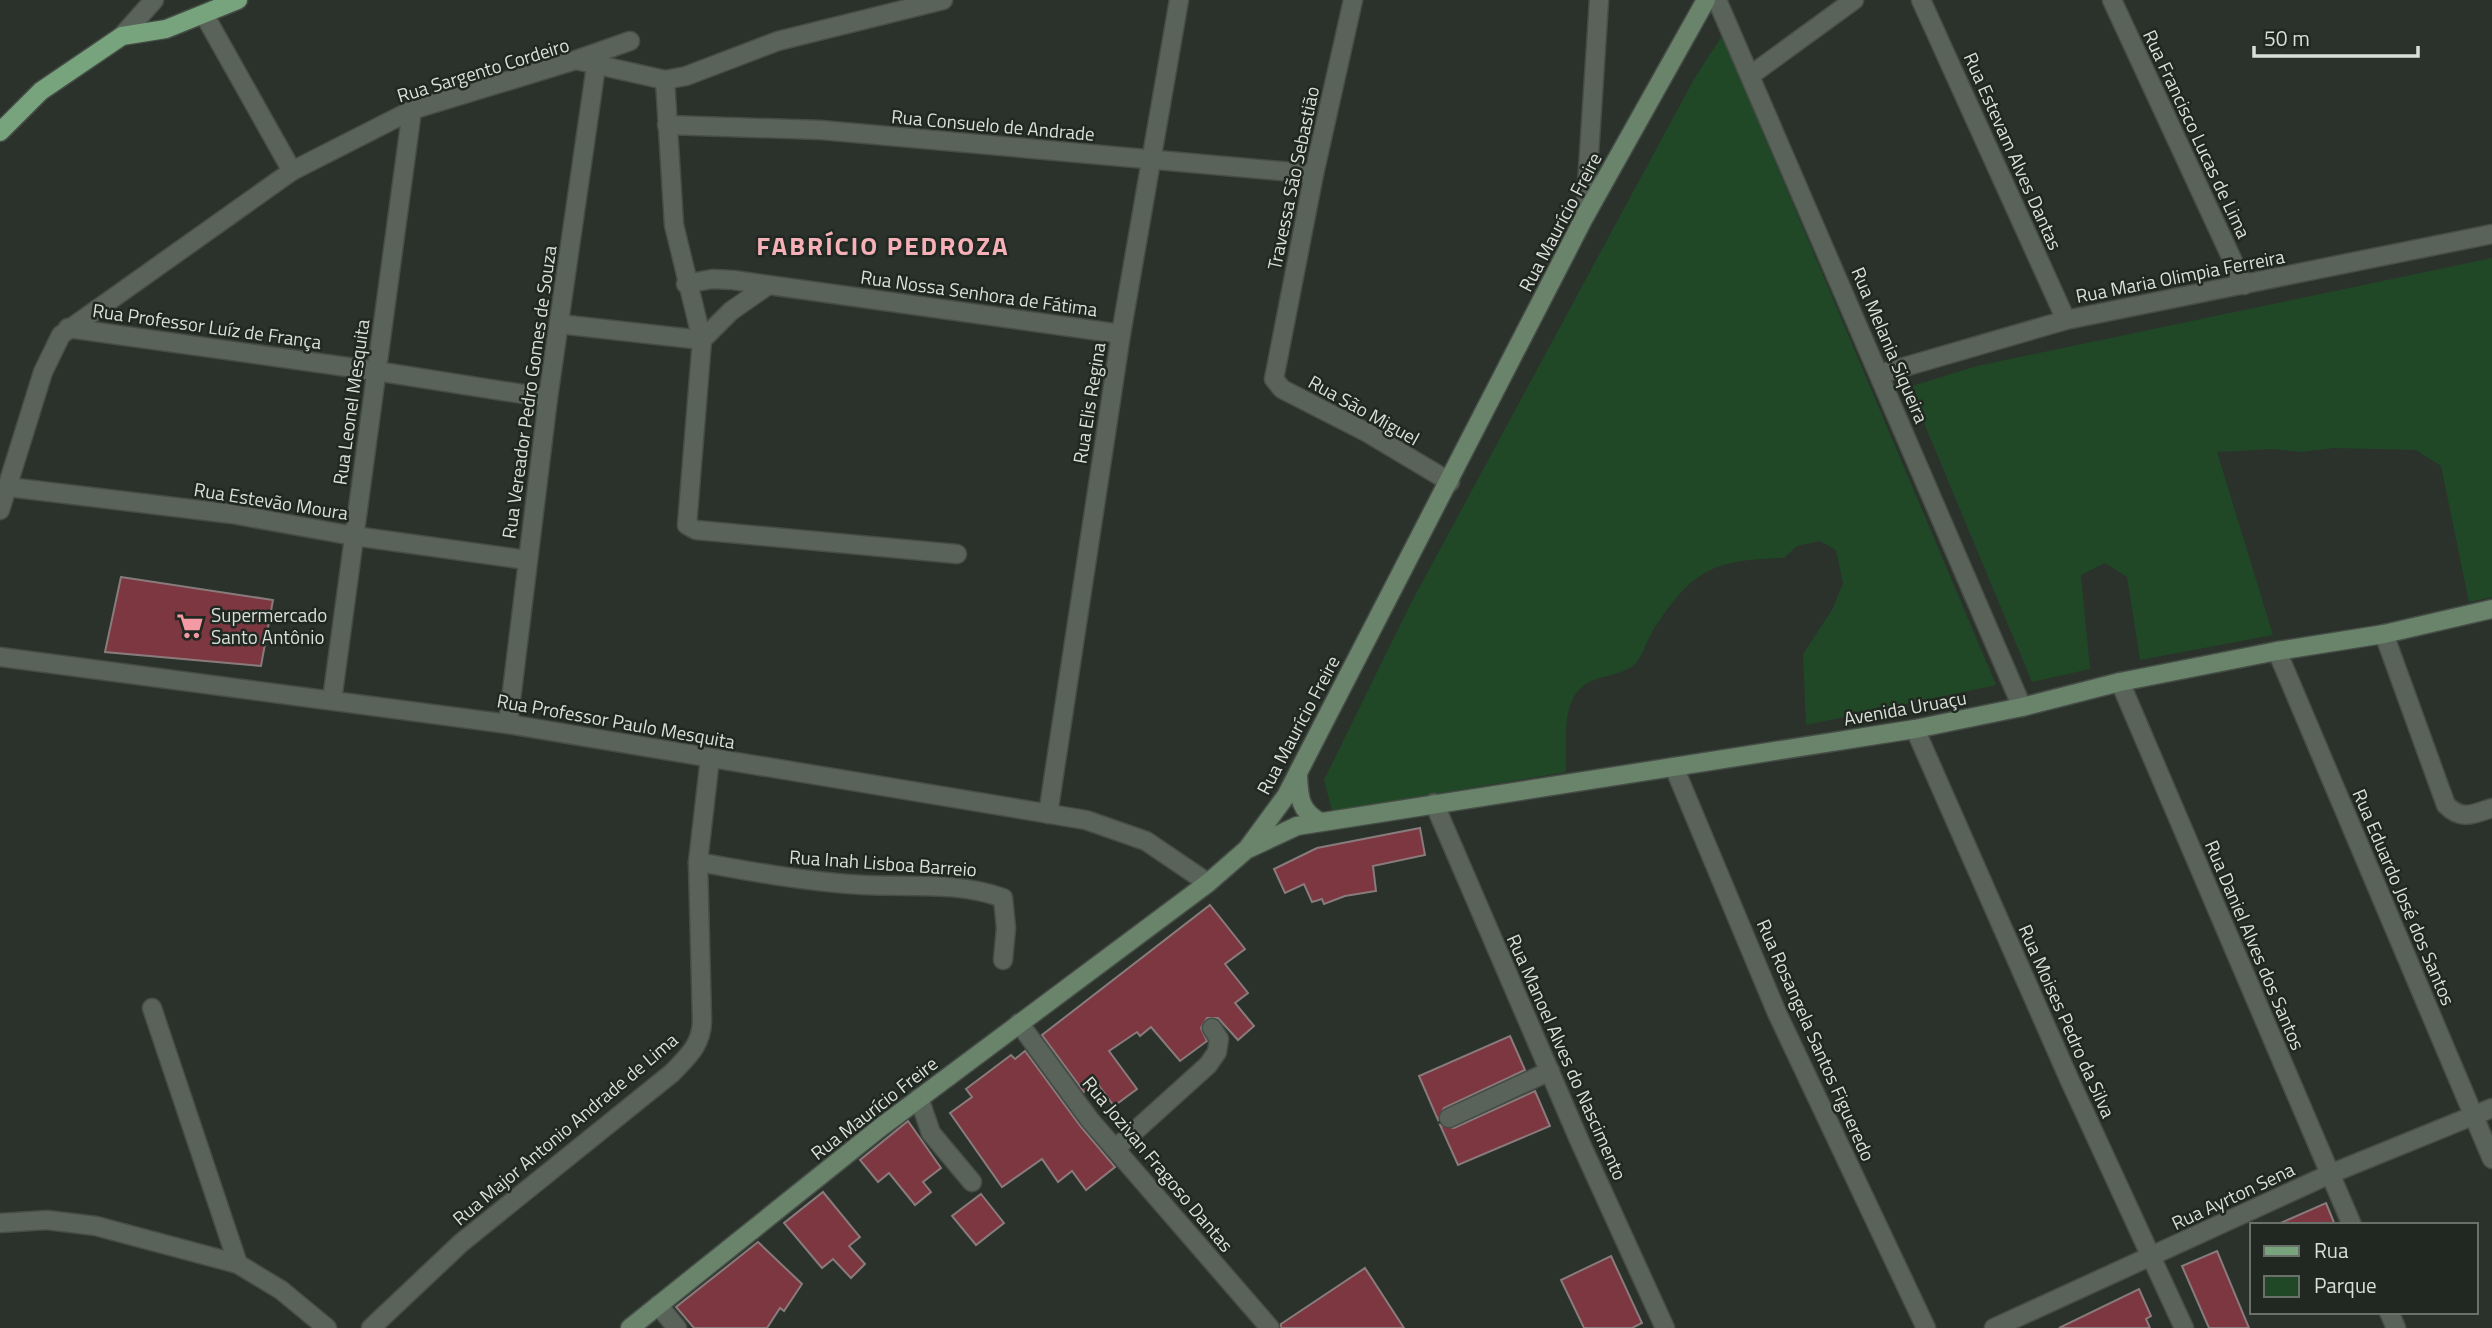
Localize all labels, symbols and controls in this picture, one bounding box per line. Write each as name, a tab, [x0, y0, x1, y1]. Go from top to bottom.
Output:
scale bar	[2254, 14, 2418, 58]
text: 50 m	[2264, 22, 2310, 54]
street label: Rua Francisco Lucas de Lima	[2136, 25, 2259, 243]
street label: Rua Sargento Cordeiro	[393, 30, 573, 110]
street label: Rua Estevam Alves Dantas	[1957, 47, 2070, 254]
street label: Travessa São Sebastião	[1259, 83, 1326, 272]
street label: Rua Consuelo de Andrade	[890, 101, 1096, 148]
street label: Rua Maurício Freire	[1511, 147, 1609, 297]
district label: FABRÍCIO PEDROZA	[756, 226, 1010, 265]
street label: Rua Maria Olimpia Ferreira	[2073, 241, 2287, 310]
street label: Rua Vereador Pedro Gomes de Souza	[494, 243, 564, 540]
street label: Rua Nossa Senhora de Fátima	[859, 262, 1100, 324]
street label: Rua Melania Siqueira	[1844, 262, 1937, 428]
street label: Rua Professor Luíz de França	[91, 295, 324, 356]
street label: Rua Leonel Mesquita	[325, 317, 377, 487]
street label: Rua Elis Regina	[1065, 340, 1112, 466]
street label: Rua São Miguel	[1303, 367, 1425, 452]
street label: Rua Estevão Moura	[192, 474, 351, 527]
place label: Supermercado Santo Antônio	[211, 600, 327, 651]
supermarket icon: Supermercado Santo Antônio	[175, 611, 205, 641]
street label: Rua Maurício Freire	[1249, 650, 1347, 800]
street label: Avenida Uruaçu	[1841, 682, 1969, 733]
street label: Rua Professor Paulo Mesquita	[495, 685, 738, 756]
street label: Rua Eduardo José dos Santos	[2346, 784, 2463, 1010]
street label: Rua Daniel Alves dos Santos	[2198, 835, 2313, 1054]
street label: Rua Inah Lisboa Barreio	[788, 841, 978, 884]
street label: Rua Rosangela Santos Figueredo	[1750, 914, 1883, 1166]
street label: Rua Moises Pedro da Silva	[2012, 919, 2123, 1123]
street label: Rua Manoel Alves do Nascimento	[1500, 929, 1635, 1185]
street label: Rua Major Antonio Andrade de Lima	[446, 1025, 684, 1232]
street label: Rua Maurício Freire	[804, 1049, 943, 1166]
street label: Rua Jozivan Fragoso Dantas	[1076, 1069, 1241, 1258]
street label: Rua Ayrton Sena	[2166, 1154, 2300, 1237]
legend	[2250, 1223, 2478, 1314]
text: Rua	[2314, 1234, 2349, 1266]
text: Parque	[2314, 1269, 2377, 1301]

